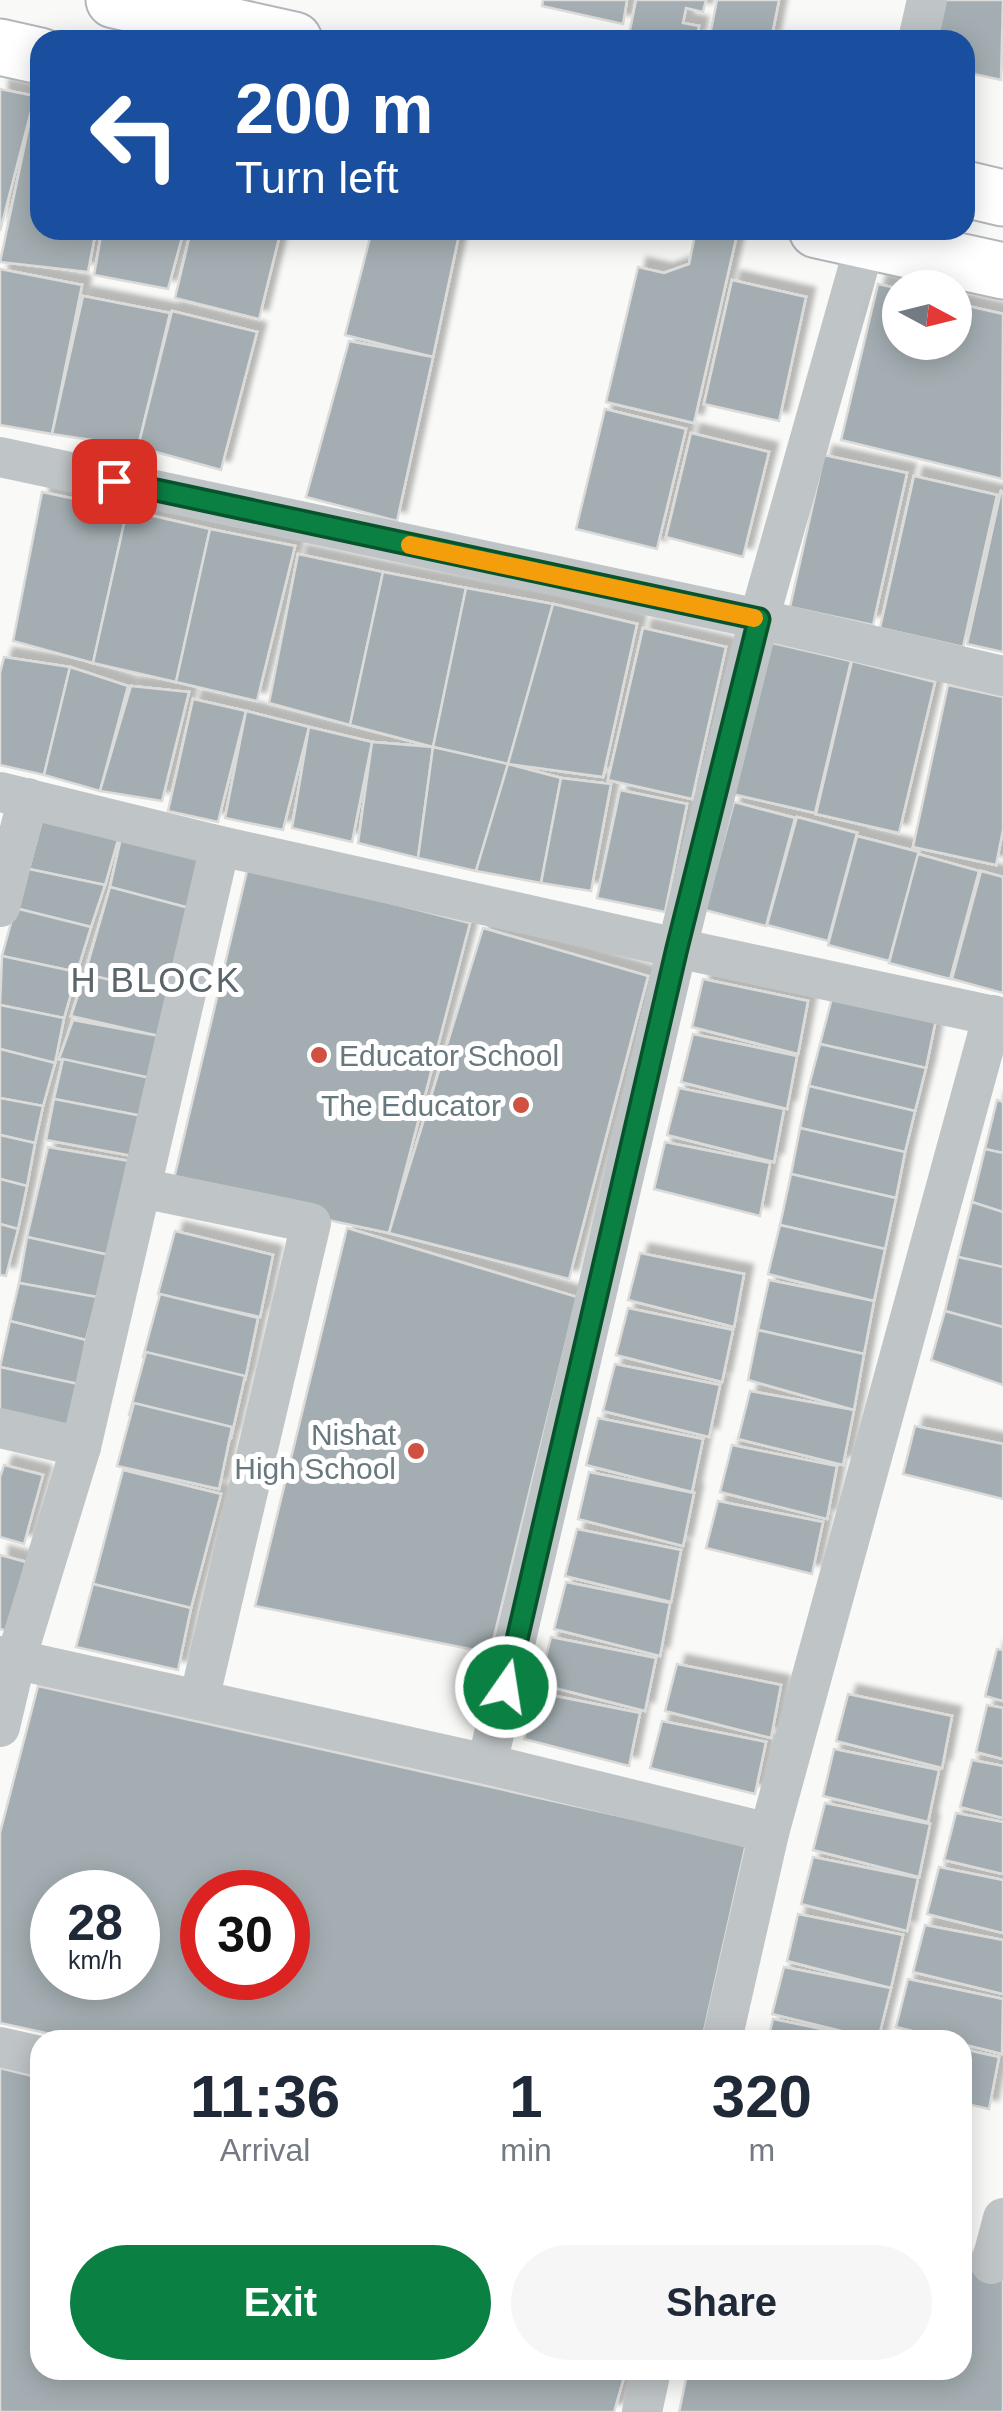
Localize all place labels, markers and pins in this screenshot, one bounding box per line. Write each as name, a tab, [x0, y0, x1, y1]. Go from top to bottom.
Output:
pin	[72, 439, 157, 524]
place label: Educator School	[339, 1039, 559, 1072]
marker: Educator School	[308, 1044, 330, 1066]
place label: The Educator	[321, 1089, 501, 1122]
marker: The Educator	[510, 1094, 532, 1116]
place label: Nishat High School	[234, 1418, 397, 1485]
marker: Nishat High School	[405, 1440, 427, 1462]

